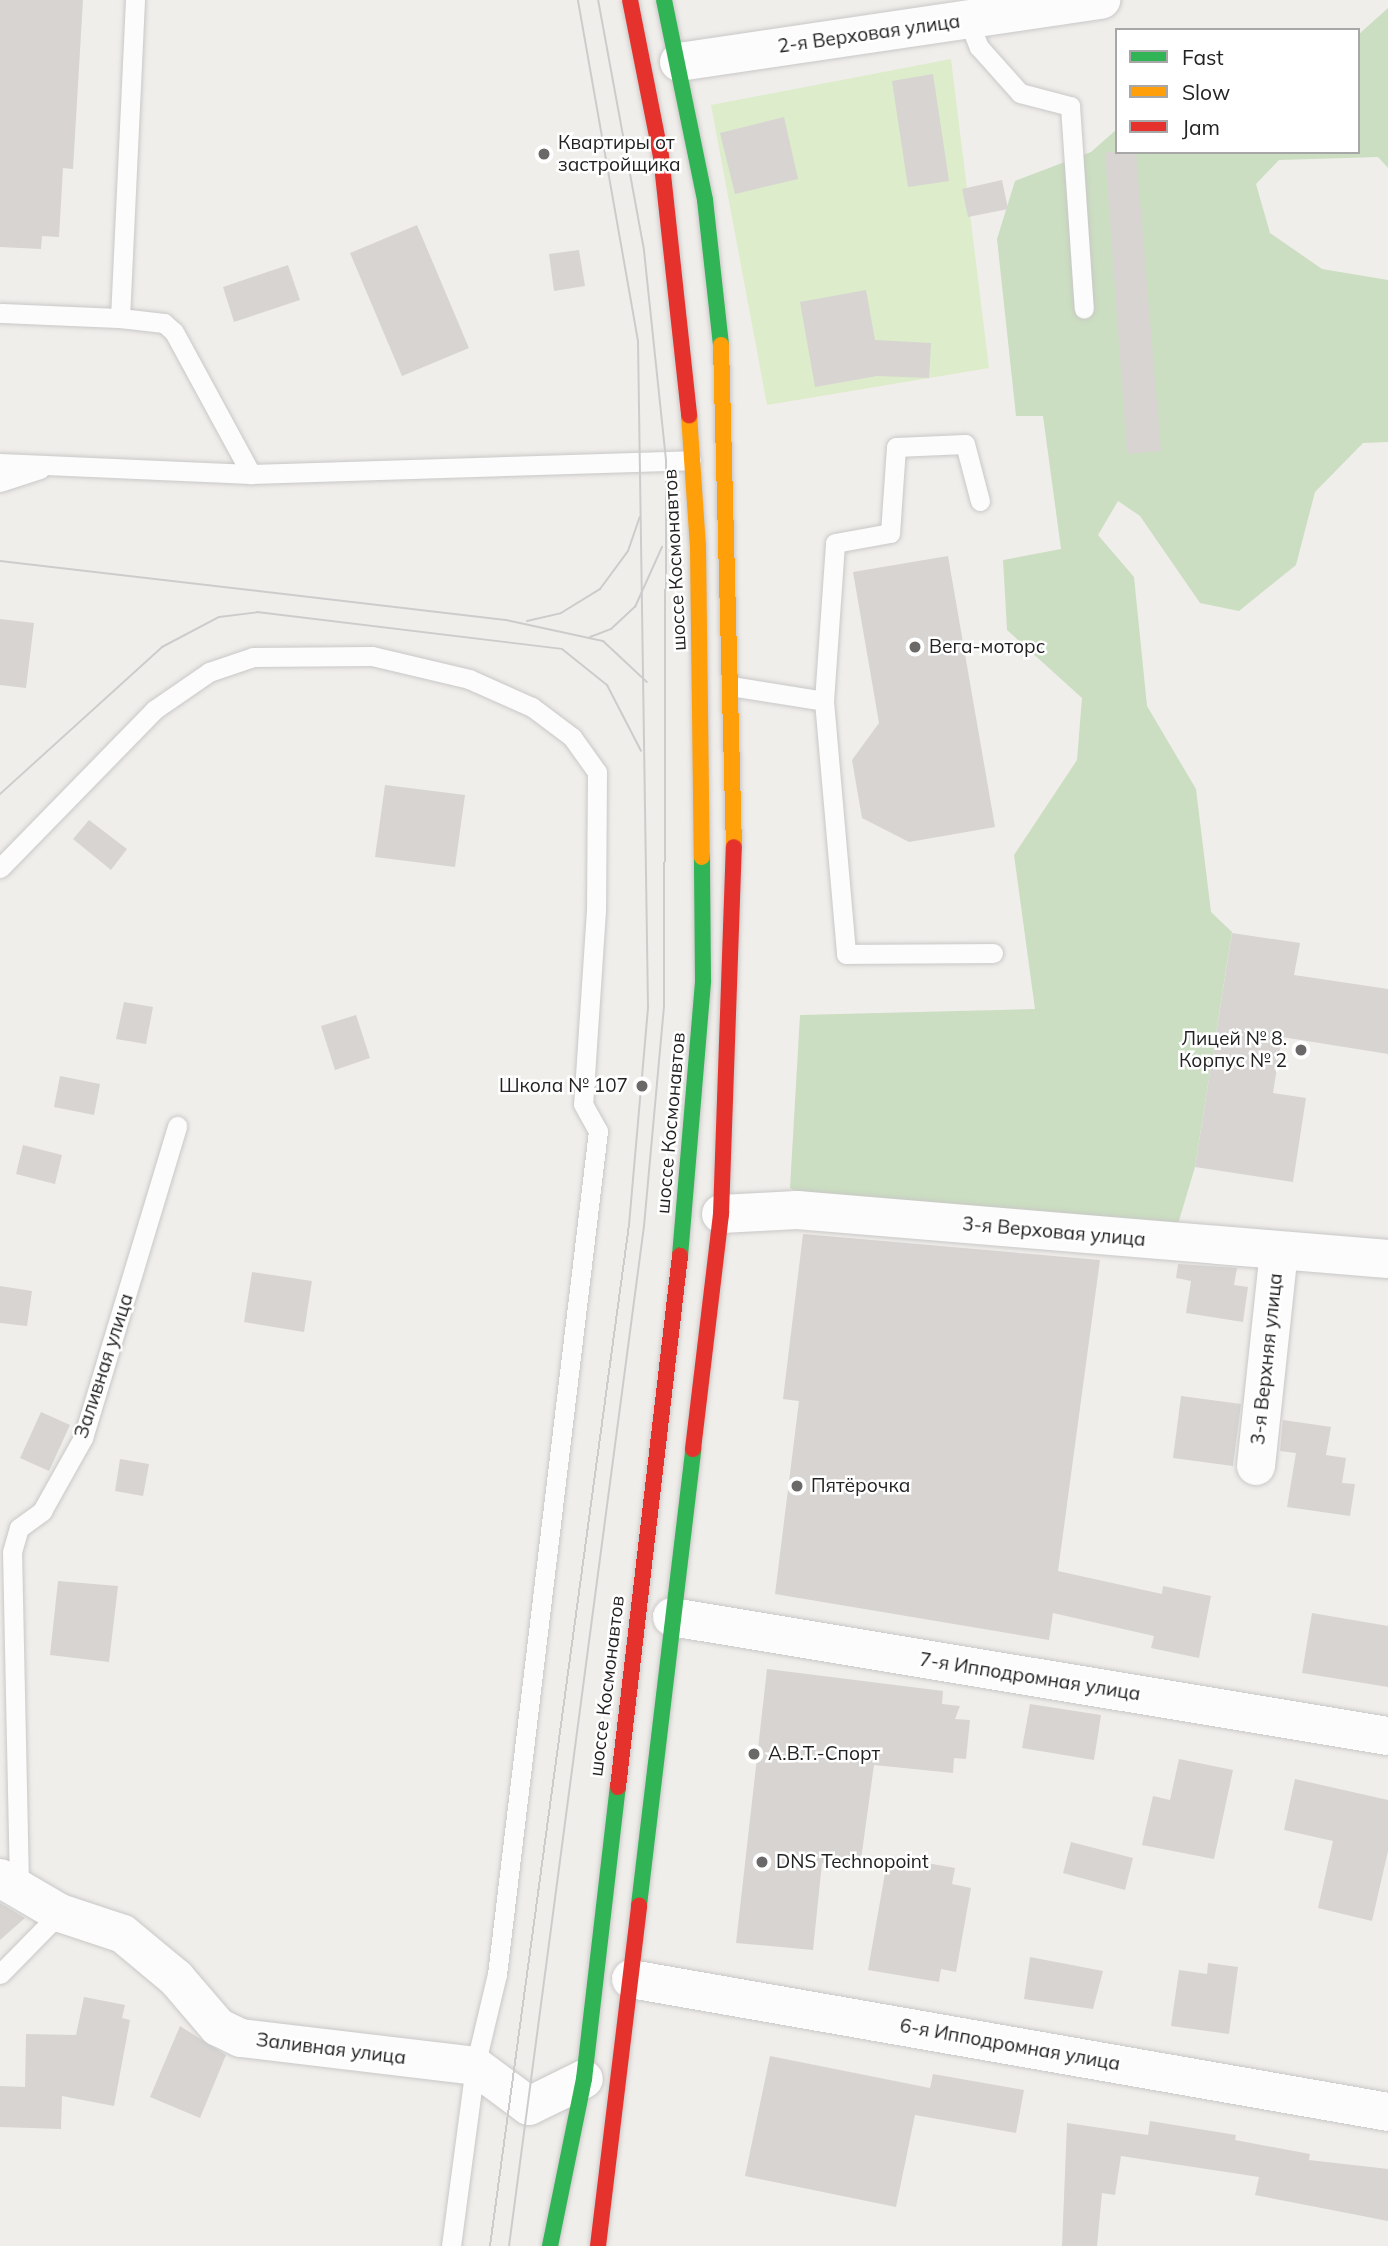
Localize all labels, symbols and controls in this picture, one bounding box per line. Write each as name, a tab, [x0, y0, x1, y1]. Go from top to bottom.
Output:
street label: 2-я Верховая улица	[776, 10, 962, 58]
legend	[1115, 28, 1360, 154]
text: Fast	[1182, 44, 1224, 70]
text: Slow	[1182, 79, 1230, 105]
text: Jam	[1182, 114, 1220, 140]
place label: Квартиры от застройщика	[558, 132, 681, 176]
marker: Квартиры от застройщика	[536, 146, 552, 162]
street label: шоссе Космонавтов	[659, 469, 691, 651]
place label: Вега-моторс	[929, 636, 1045, 658]
marker: Вега-моторс	[907, 639, 923, 655]
place label: Лицей № 8. Корпус № 2	[1179, 1028, 1287, 1072]
street label: шоссе Космонавтов	[652, 1031, 690, 1215]
marker: Лицей № 8. Корпус № 2	[1293, 1042, 1309, 1058]
place label: Школа № 107	[499, 1075, 628, 1097]
marker: Школа № 107	[634, 1078, 650, 1094]
street label: 3-я Верховая улица	[961, 1213, 1147, 1251]
street label: 3-я Верхняя улица	[1247, 1272, 1287, 1446]
street label: Заливная улица	[70, 1291, 138, 1441]
place label: Пятёрочка	[811, 1475, 910, 1497]
marker: Пятёрочка	[789, 1478, 805, 1494]
street label: шоссе Космонавтов	[585, 1594, 629, 1778]
street label: 7-я Ипподромная улица	[918, 1648, 1142, 1706]
place label: А.В.Т.-Спорт	[768, 1743, 880, 1765]
marker: А.В.Т.-Спорт	[746, 1746, 762, 1762]
place label: DNS Technopoint	[776, 1851, 929, 1873]
marker: DNS Technopoint	[754, 1854, 770, 1870]
street label: 6-я Ипподромная улица	[898, 2014, 1122, 2076]
street label: Заливная улица	[255, 2028, 407, 2070]

